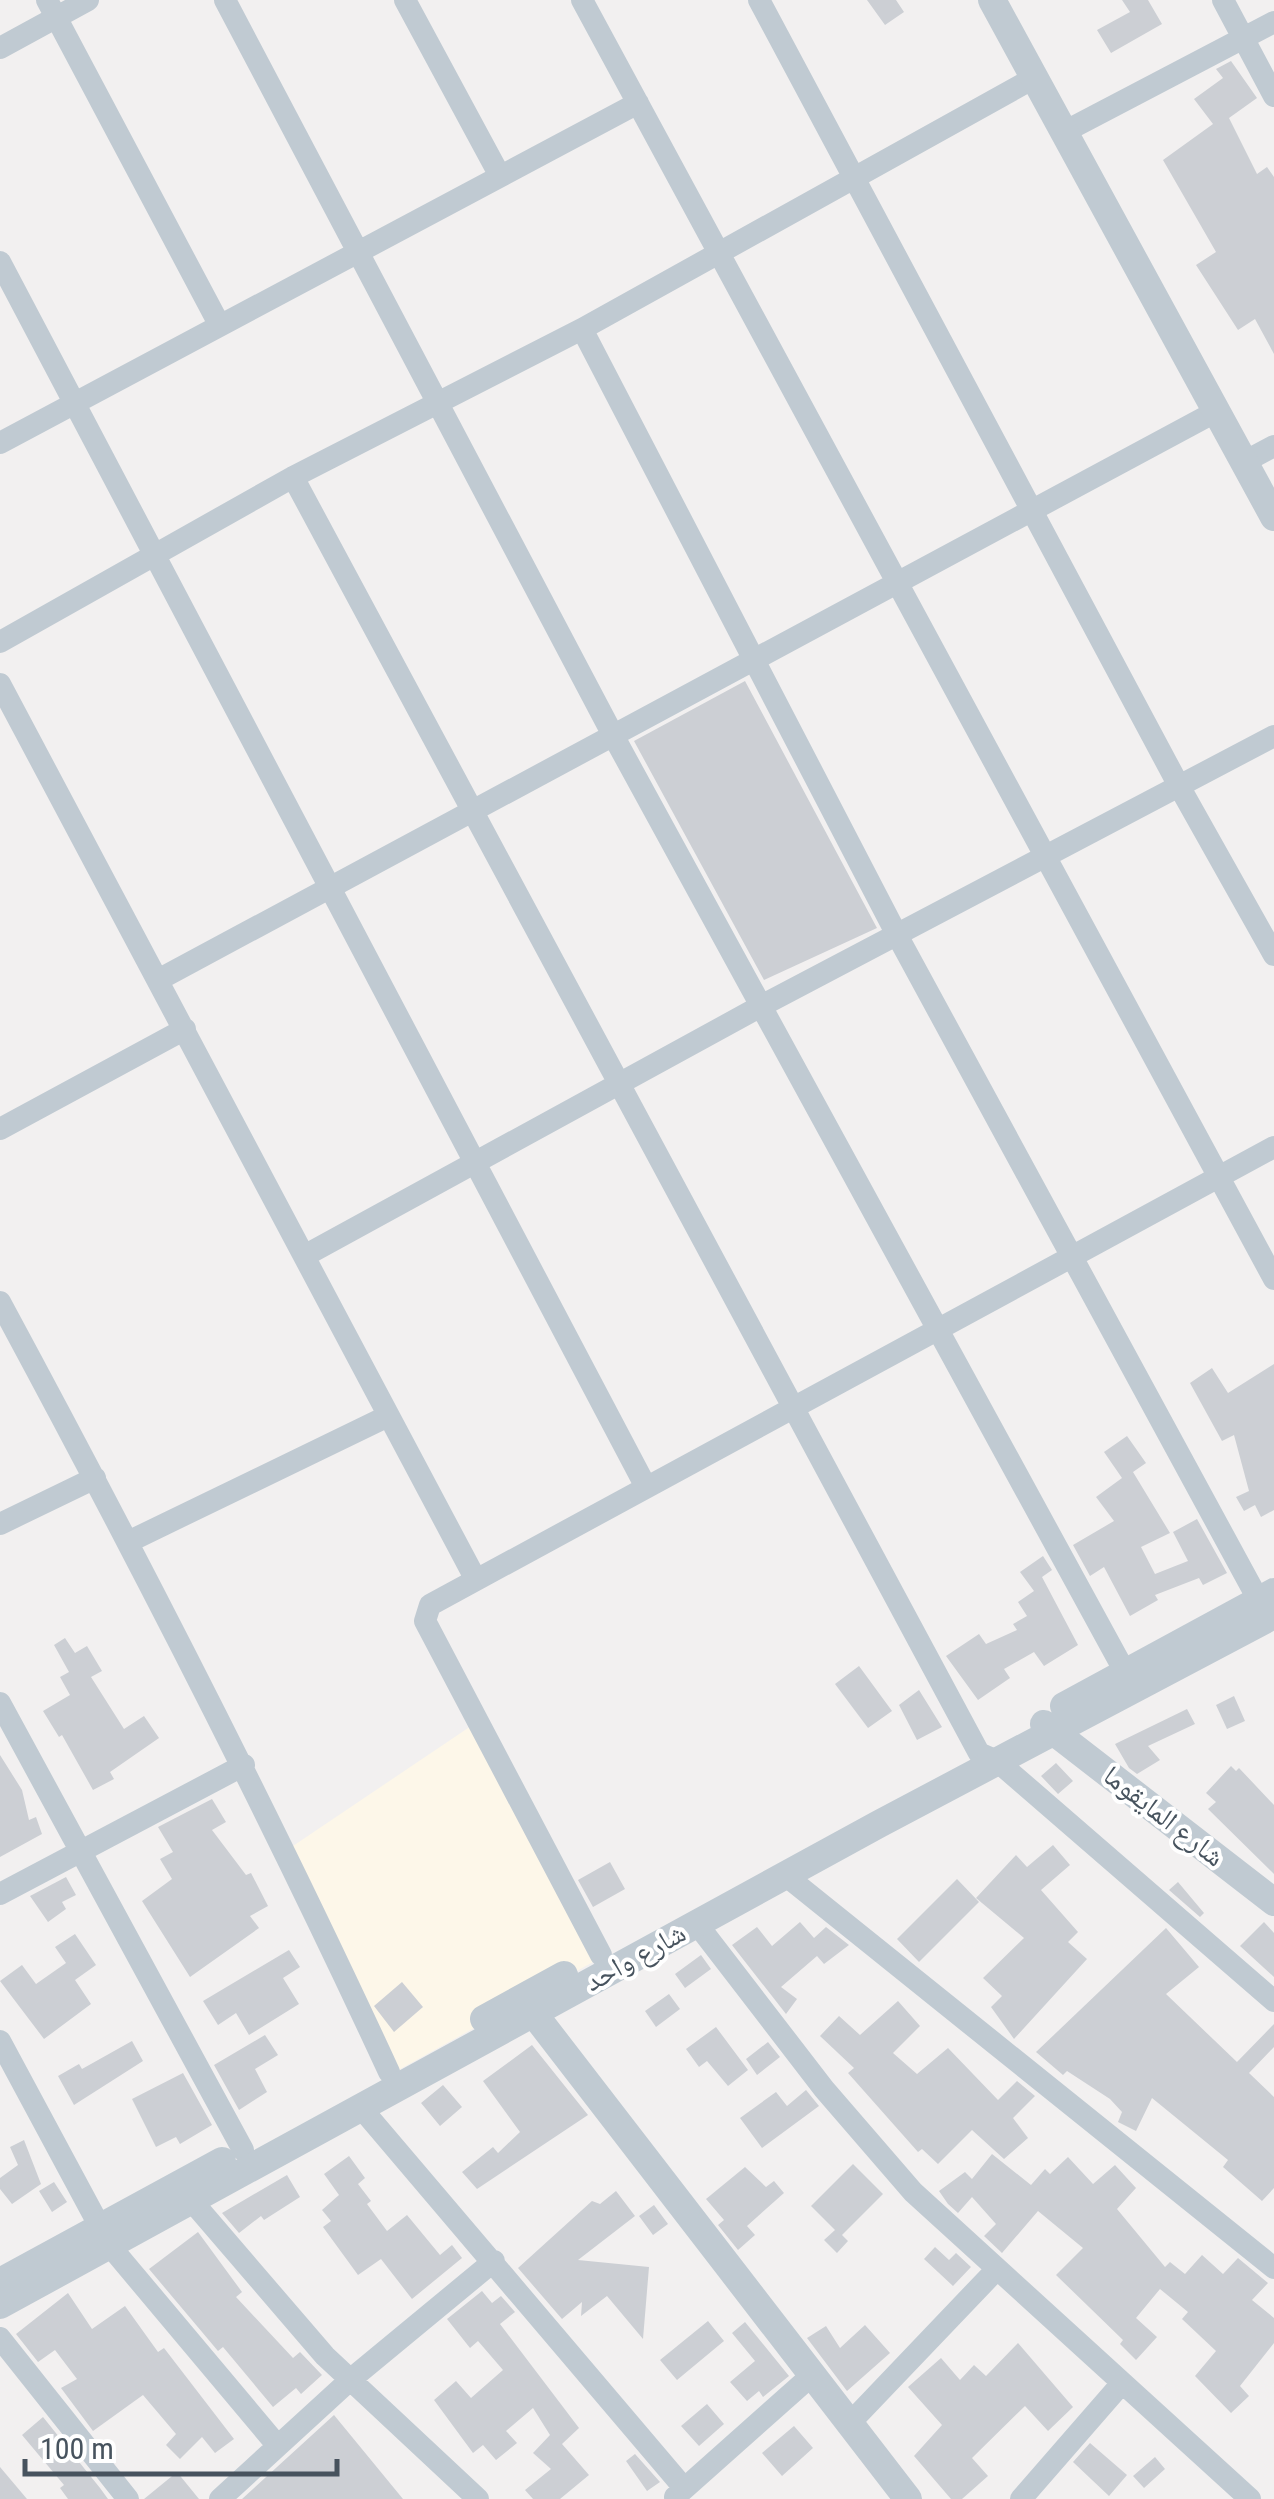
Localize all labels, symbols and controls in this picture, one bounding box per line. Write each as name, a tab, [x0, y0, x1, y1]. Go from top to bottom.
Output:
street label: شارع المايقوما	[1096, 1759, 1231, 1874]
street label: شارع واحد	[579, 1916, 692, 1999]
scale bar	[25, 2414, 338, 2476]
text: 100 m	[40, 2431, 114, 2466]

